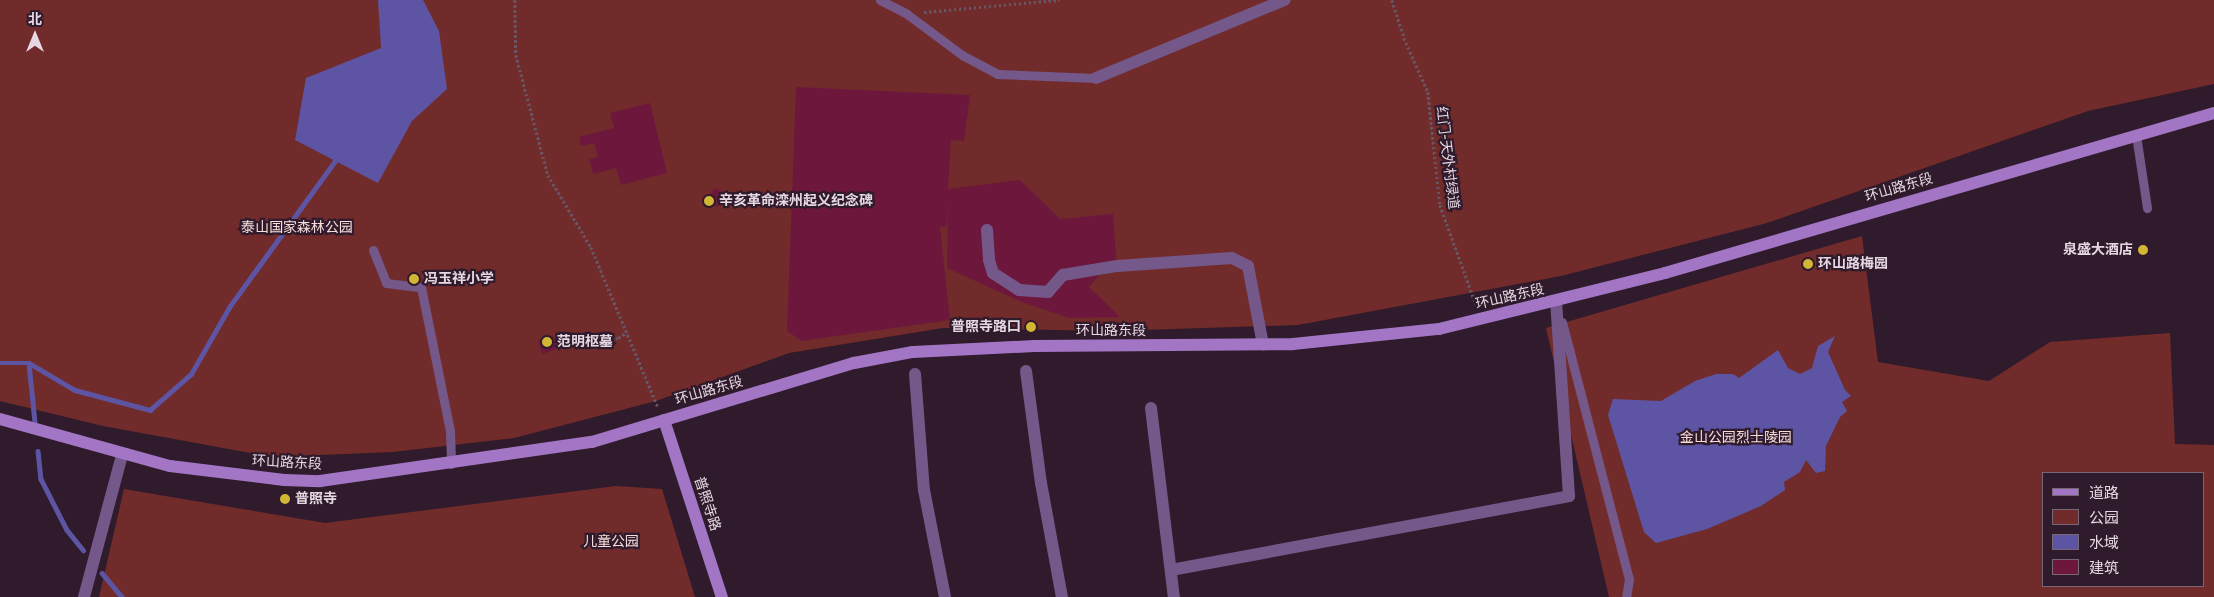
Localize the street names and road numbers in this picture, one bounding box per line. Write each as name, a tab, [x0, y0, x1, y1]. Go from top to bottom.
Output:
street label: 红门-天外村绿道	[1432, 106, 1462, 210]
street label: 环山路东段	[1863, 170, 1935, 206]
street label: 环山路东段	[1474, 281, 1546, 313]
street label: 环山路东段	[1076, 323, 1146, 339]
street label: 环山路东段	[673, 373, 745, 409]
street label: 环山路东段	[252, 453, 322, 473]
street label: 普照寺路	[690, 475, 724, 533]

